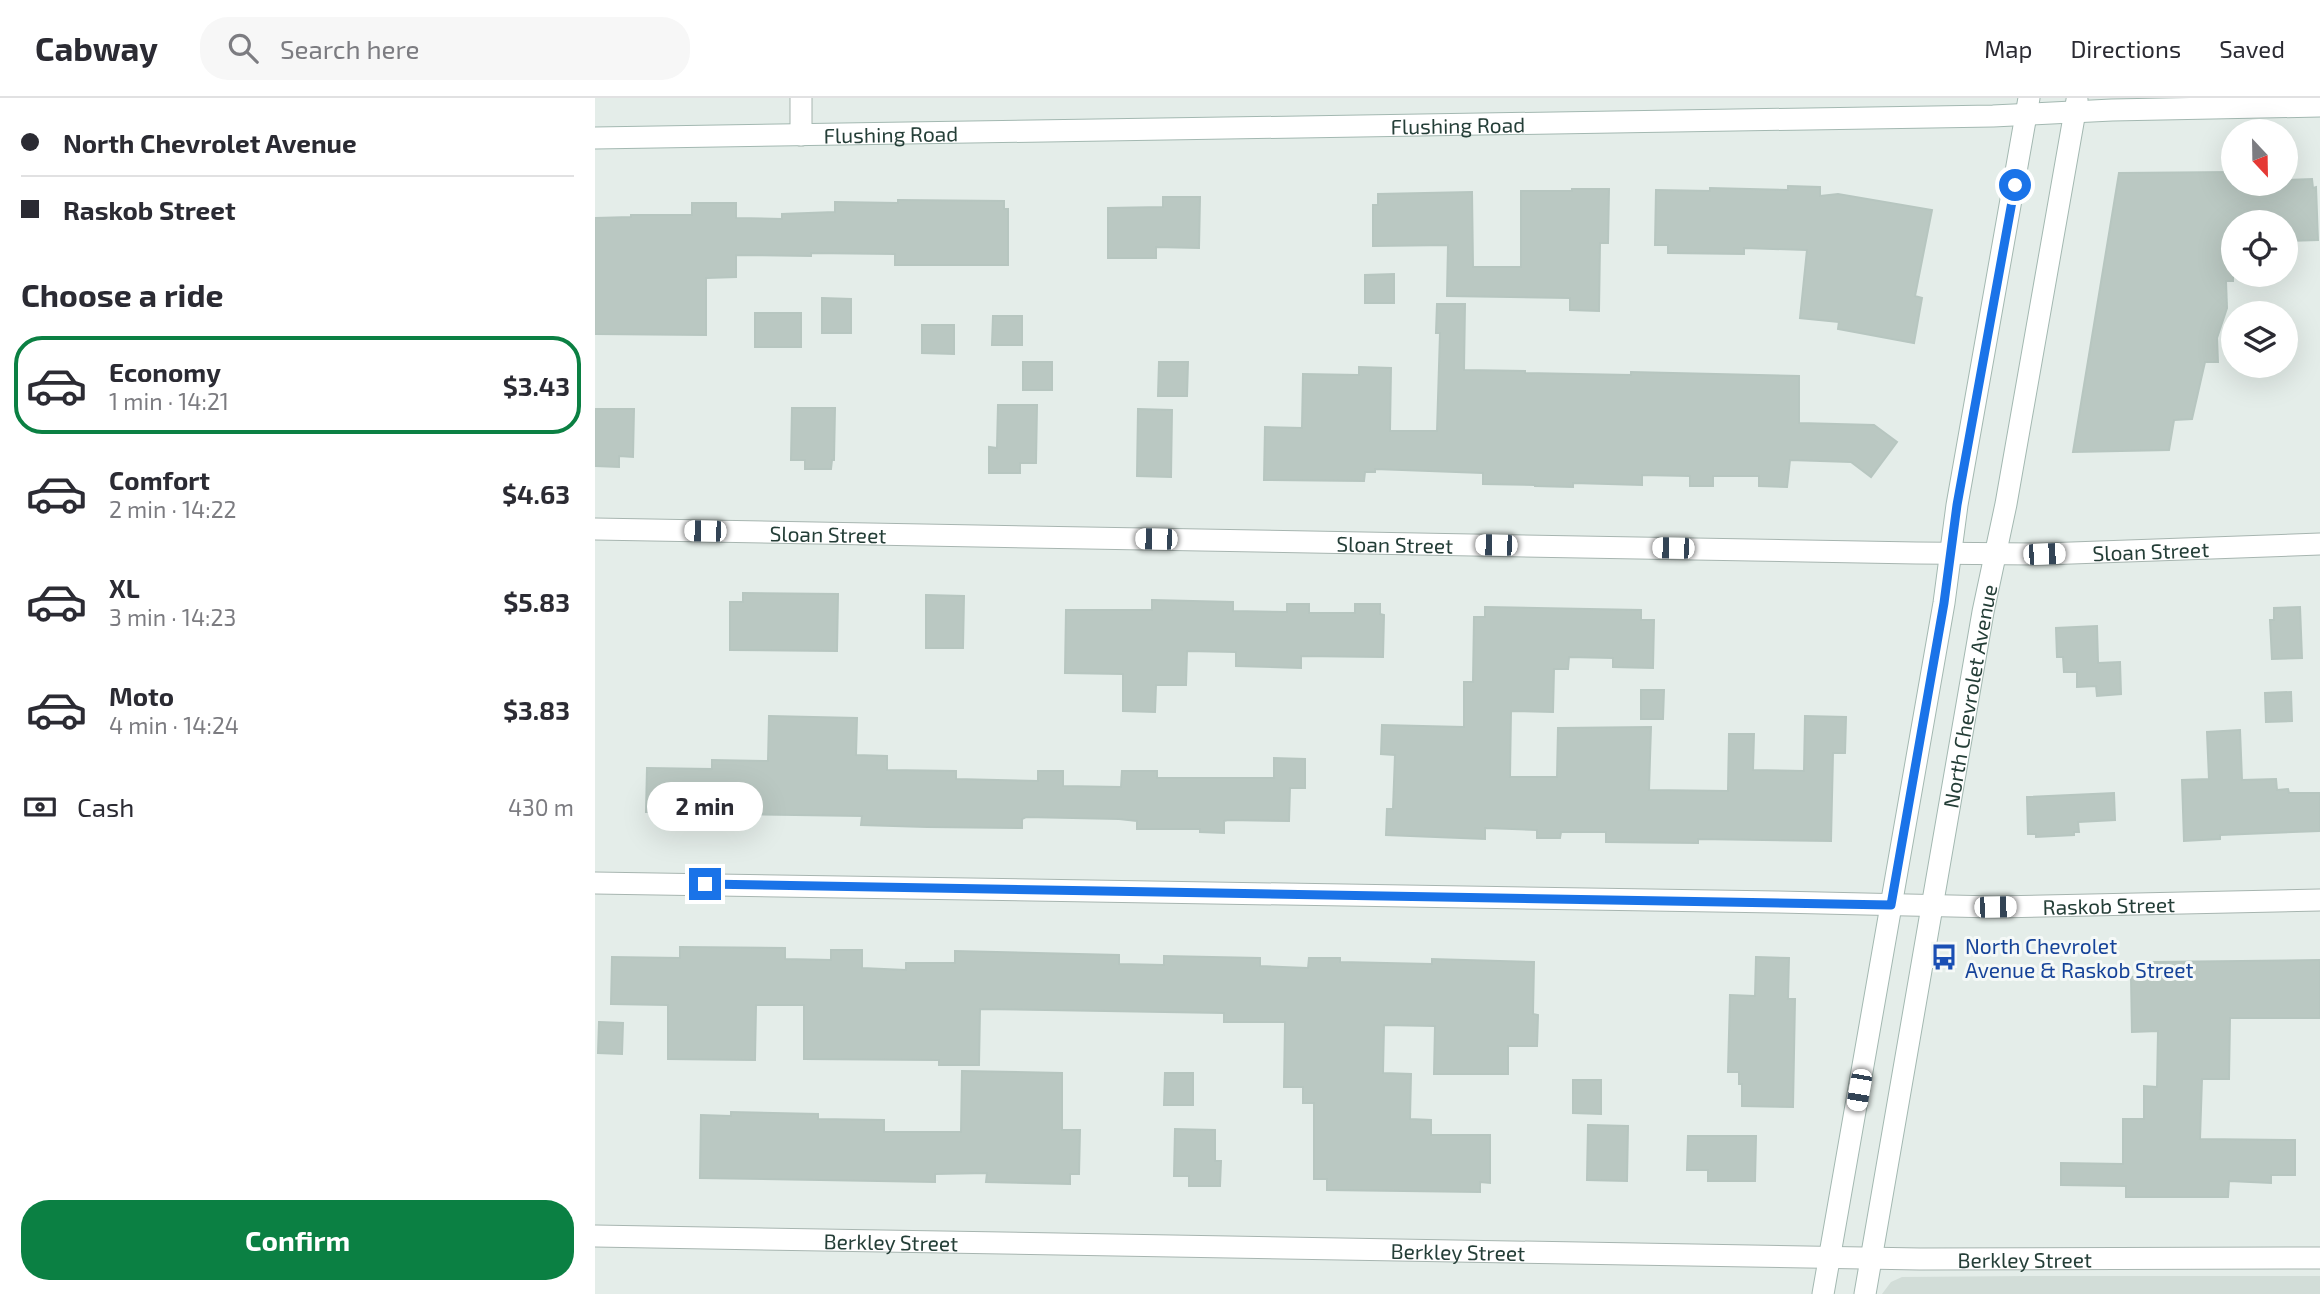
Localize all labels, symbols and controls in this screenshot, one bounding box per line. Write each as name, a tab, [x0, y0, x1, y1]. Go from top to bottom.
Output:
search box	[200, 17, 690, 80]
text: Cabway	[35, 28, 158, 68]
icon: search	[224, 29, 262, 67]
text: Search here	[280, 33, 420, 64]
text: Map	[1984, 34, 2032, 63]
text: Directions	[2070, 34, 2181, 63]
text: Saved	[2219, 34, 2285, 63]
street label: Flushing Road	[1390, 111, 1525, 138]
north arrow	[2221, 119, 2298, 196]
map controls	[2221, 119, 2298, 378]
street label: Flushing Road	[823, 120, 958, 147]
text: North Chevrolet Avenue	[63, 127, 357, 158]
route start	[1999, 169, 2031, 201]
text: Raskob Street	[63, 194, 236, 225]
button: locate	[2221, 210, 2298, 287]
text: Choose a ride	[21, 275, 224, 313]
button: layers	[2221, 301, 2298, 378]
icon: car	[25, 354, 88, 417]
text: Economy	[109, 356, 221, 387]
text: $3.43	[503, 370, 570, 401]
text: 1 min · 14:21	[109, 387, 229, 415]
icon: car	[25, 462, 88, 525]
text: Comfort	[109, 464, 210, 495]
text: $4.63	[502, 478, 570, 509]
text: 2 min · 14:22	[109, 495, 237, 523]
car	[684, 520, 727, 542]
street label: Sloan Street	[769, 520, 887, 547]
car	[1135, 528, 1178, 550]
street label: Sloan Street	[1336, 530, 1453, 557]
car	[1475, 534, 1518, 556]
street label: Sloan Street	[2092, 536, 2210, 565]
car	[1652, 537, 1695, 559]
car	[2023, 543, 2066, 565]
icon: car	[25, 570, 88, 633]
text: XL	[109, 572, 140, 603]
street label: North Chevrolet Avenue	[1937, 582, 2001, 810]
text: $5.83	[503, 586, 570, 617]
text: 3 min · 14:23	[109, 603, 236, 631]
icon: car	[25, 678, 88, 741]
text: Moto	[109, 680, 174, 711]
text: $3.83	[503, 694, 570, 725]
text: 4 min · 14:24	[109, 711, 239, 739]
callout: 2 min	[647, 782, 763, 832]
icon: cash	[21, 788, 59, 826]
text: Cash	[77, 791, 134, 822]
text: 2 min	[676, 792, 734, 820]
text: 430 m	[508, 793, 574, 821]
route end	[689, 868, 721, 900]
street label: Raskob Street	[2042, 891, 2175, 918]
car	[1974, 896, 2017, 918]
place label: North Chevrolet Avenue & Raskob Street	[1965, 933, 2193, 982]
bus stop icon: North Chevrolet Avenue & Raskob Street	[1929, 942, 1959, 972]
car	[1846, 1067, 1873, 1113]
button: Confirm	[21, 1200, 574, 1280]
street label: Berkley Street	[823, 1227, 958, 1255]
street label: Berkley Street	[1390, 1237, 1525, 1265]
street label: Berkley Street	[1957, 1246, 2092, 1271]

